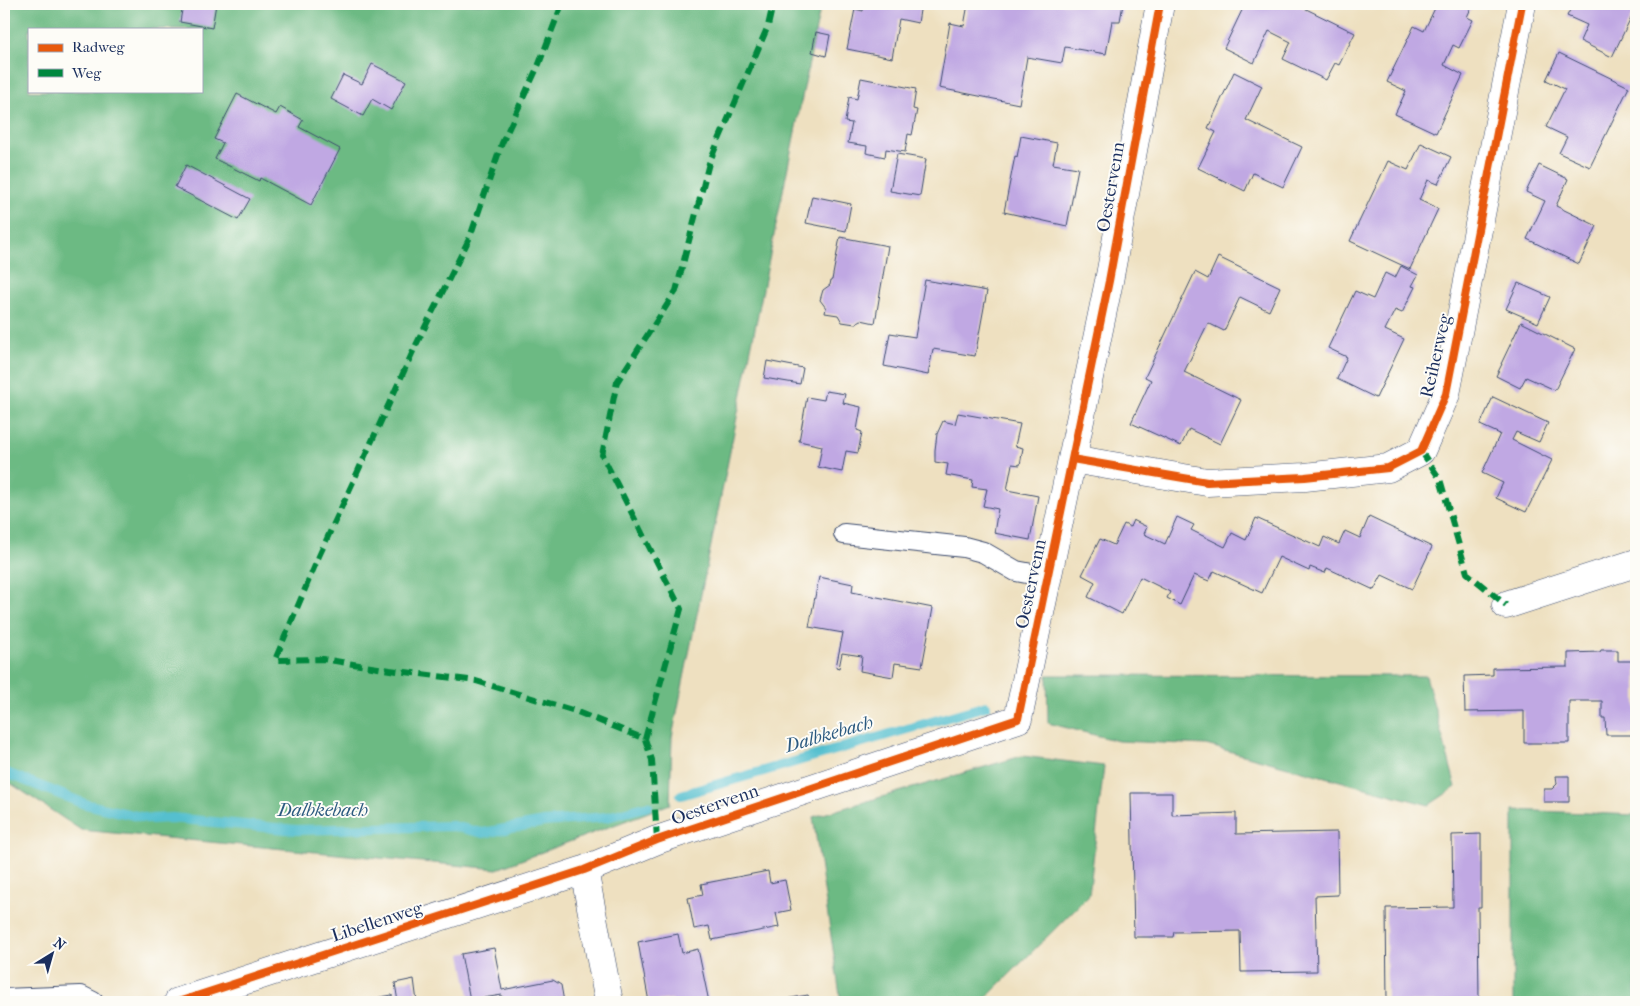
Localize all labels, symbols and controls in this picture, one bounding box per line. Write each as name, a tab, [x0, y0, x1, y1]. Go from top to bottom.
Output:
legend	[28, 28, 202, 92]
text: Radweg	[72, 38, 125, 56]
text: Weg	[71, 64, 102, 82]
street label: Oestervenn	[1093, 140, 1129, 234]
street label: Reiherweg	[1416, 312, 1456, 400]
street label: Oestervenn	[1011, 537, 1051, 631]
water label: Dalbkebach	[781, 711, 876, 758]
street label: Oestervenn	[668, 780, 762, 830]
water label: Dalbkebach	[276, 799, 368, 821]
street label: Libellenweg	[329, 897, 426, 947]
north arrow	[28, 928, 78, 978]
text: N	[50, 934, 69, 954]

